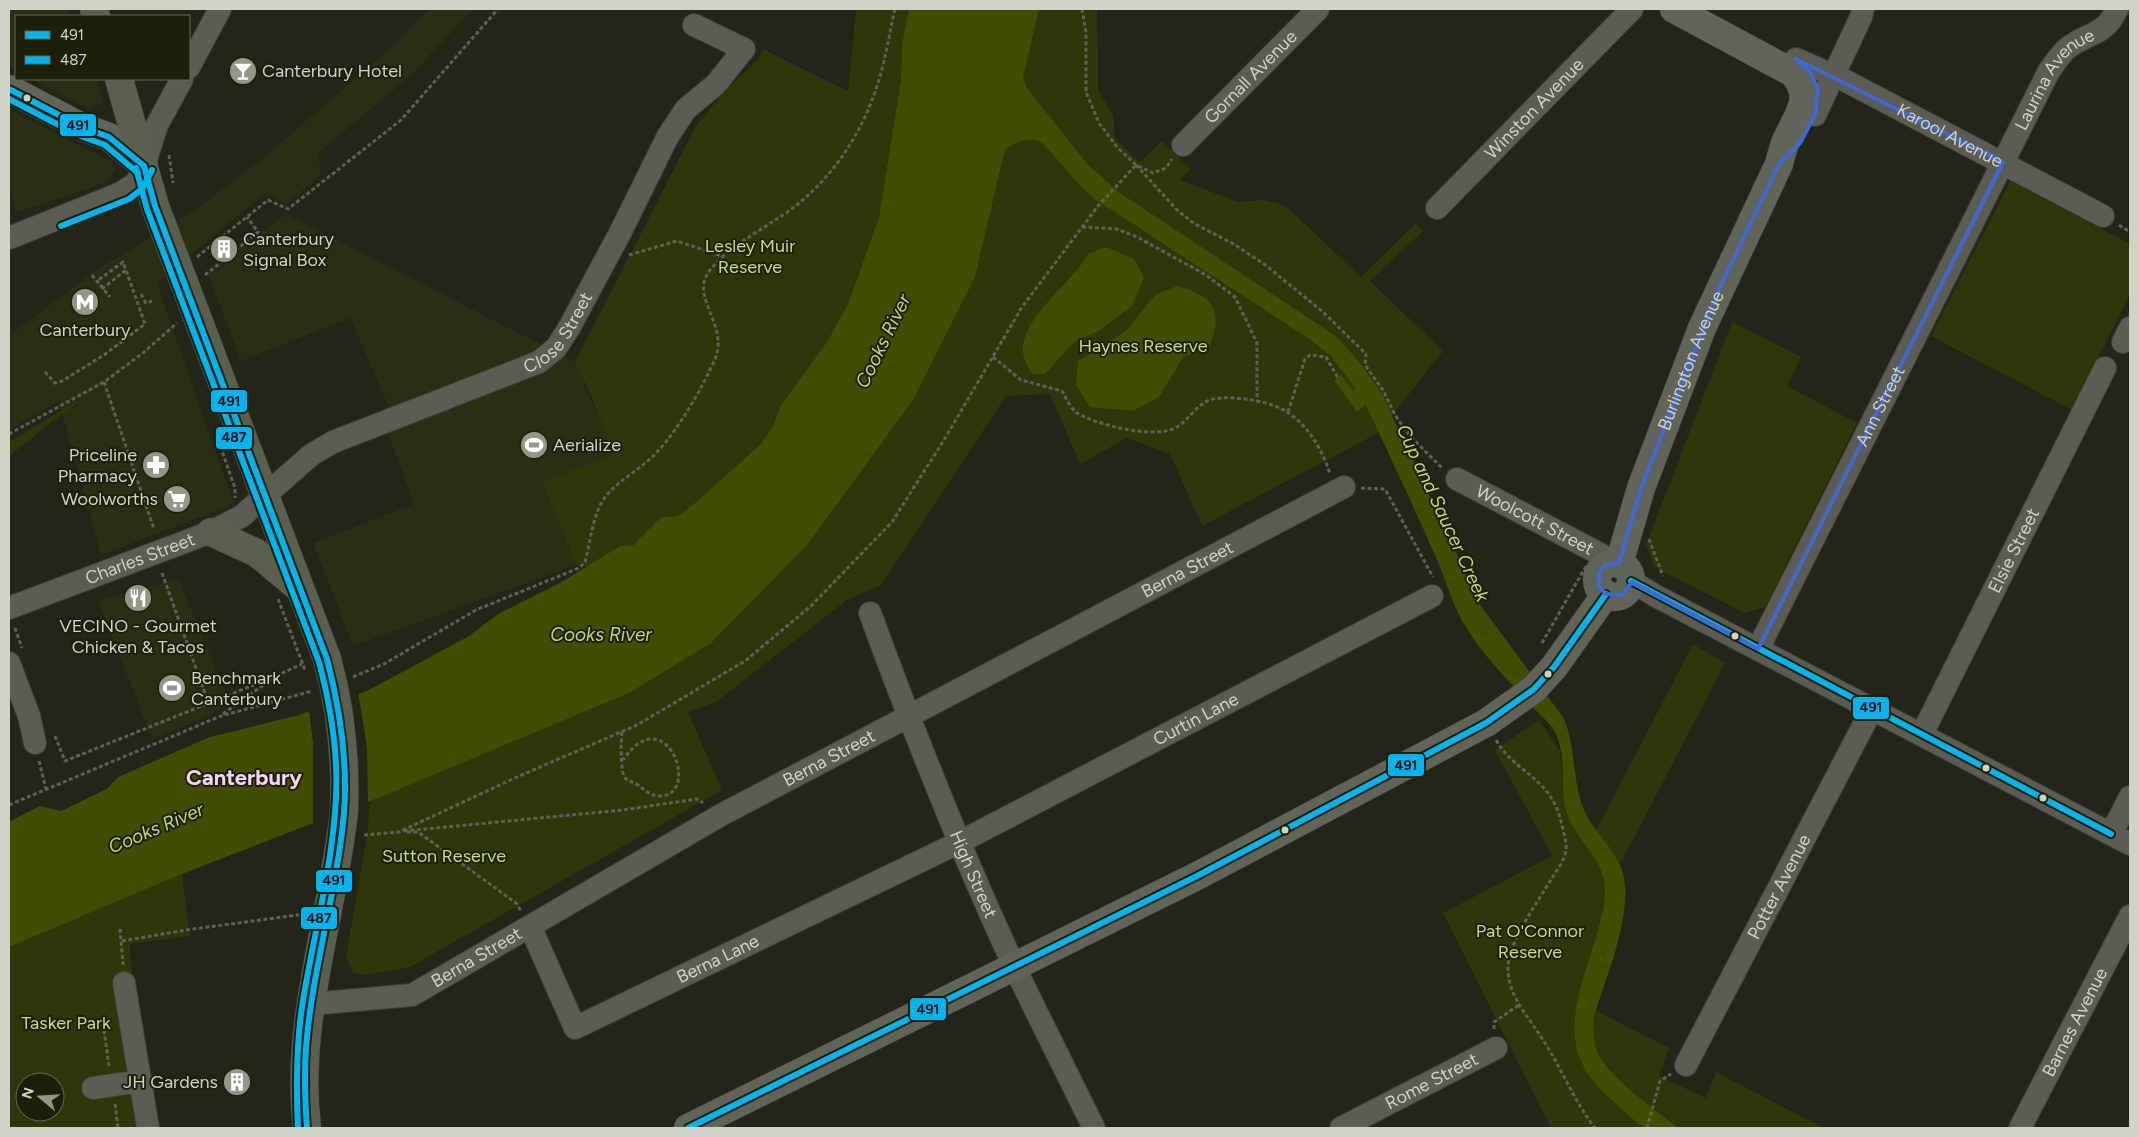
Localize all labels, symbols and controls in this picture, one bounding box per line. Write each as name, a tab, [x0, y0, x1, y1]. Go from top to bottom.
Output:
legend	[15, 15, 190, 80]
street label: Laurina Avenue	[2010, 24, 2098, 134]
street label: Gornall Avenue	[1200, 25, 1302, 128]
text: 491	[60, 26, 84, 44]
text: 487	[60, 51, 87, 69]
street label: Winston Avenue	[1480, 54, 1589, 164]
bar icon: Canterbury Hotel	[228, 56, 258, 86]
place label: Canterbury Hotel	[262, 60, 402, 82]
unlabelled marker	[22, 93, 32, 103]
street label: Karool Avenue	[1893, 99, 2007, 172]
line badge: 491	[59, 113, 97, 137]
text: 491	[67, 117, 89, 134]
place label: Canterbury Signal Box	[243, 228, 335, 271]
building icon: Canterbury Signal Box	[209, 234, 239, 264]
park label: Lesley Muir Reserve	[705, 235, 795, 278]
metro station icon: Canterbury	[70, 287, 100, 317]
street label: Burlington Avenue	[1653, 287, 1729, 433]
street label: Close Street	[520, 288, 597, 378]
water label: Cooks River	[850, 290, 916, 392]
place label: Canterbury	[39, 319, 131, 341]
park label: Haynes Reserve	[1078, 335, 1208, 357]
street label: Ann Street	[1851, 362, 1910, 450]
line badge: 491	[210, 389, 248, 413]
text: 491	[218, 393, 240, 410]
water label: Cup and Saucer Creek	[1392, 421, 1495, 606]
line badge: 487	[215, 426, 253, 450]
text: 487	[221, 429, 247, 446]
sports icon: Aerialize	[519, 430, 549, 460]
place label: Aerialize	[553, 434, 621, 456]
place label: Priceline Pharmacy	[58, 444, 138, 487]
pharmacy icon: Priceline Pharmacy	[141, 450, 171, 480]
street label: Woolcott Street	[1472, 480, 1598, 560]
supermarket icon: Woolworths	[162, 484, 192, 514]
place label: Woolworths	[61, 488, 158, 510]
street label: Elsie Street	[1983, 504, 2044, 597]
street label: Charles Street	[82, 528, 198, 589]
street label: Berna Street	[1137, 536, 1237, 603]
restaurant icon: VECINO - Gourmet Chicken & Tacos	[123, 583, 153, 613]
place label: VECINO - Gourmet Chicken & Tacos	[59, 615, 217, 658]
water label: Cooks River	[550, 623, 652, 646]
unlabelled marker	[1730, 631, 1740, 641]
place label: Benchmark Canterbury	[191, 667, 283, 710]
unlabelled marker	[1543, 669, 1553, 679]
sports icon: Benchmark Canterbury	[157, 673, 187, 703]
street label: Curtin Lane	[1149, 688, 1242, 750]
line badge: 491	[1852, 696, 1890, 720]
text: 491	[1860, 699, 1882, 716]
street label: Berna Street	[779, 725, 879, 791]
line badge: 491	[1387, 753, 1425, 777]
text: 491	[1395, 757, 1417, 774]
unlabelled marker	[1981, 763, 1991, 773]
district label: Canterbury	[186, 764, 302, 791]
unlabelled marker	[2038, 793, 2048, 803]
water label: Cooks River	[105, 797, 208, 858]
unlabelled marker	[1280, 825, 1290, 835]
street label: High Street	[945, 827, 1002, 922]
street label: Potter Avenue	[1743, 830, 1816, 943]
park label: Sutton Reserve	[382, 845, 506, 867]
line badge: 491	[315, 869, 353, 893]
text: 491	[323, 872, 345, 889]
line badge: 487	[300, 906, 338, 930]
text: 487	[306, 910, 332, 927]
park label: Pat O'Connor Reserve	[1476, 920, 1584, 963]
street label: Berna Street	[427, 922, 526, 992]
street label: Berna Lane	[673, 930, 763, 988]
street label: Barnes Avenue	[2037, 964, 2112, 1081]
line badge: 491	[909, 997, 947, 1021]
text: 491	[917, 1001, 939, 1018]
park label: Tasker Park	[21, 1012, 111, 1034]
street label: Rome Street	[1381, 1048, 1482, 1114]
building icon: JH Gardens	[222, 1067, 252, 1097]
place label: JH Gardens	[123, 1071, 218, 1093]
north arrow	[15, 1072, 65, 1122]
text: N	[18, 1085, 38, 1101]

